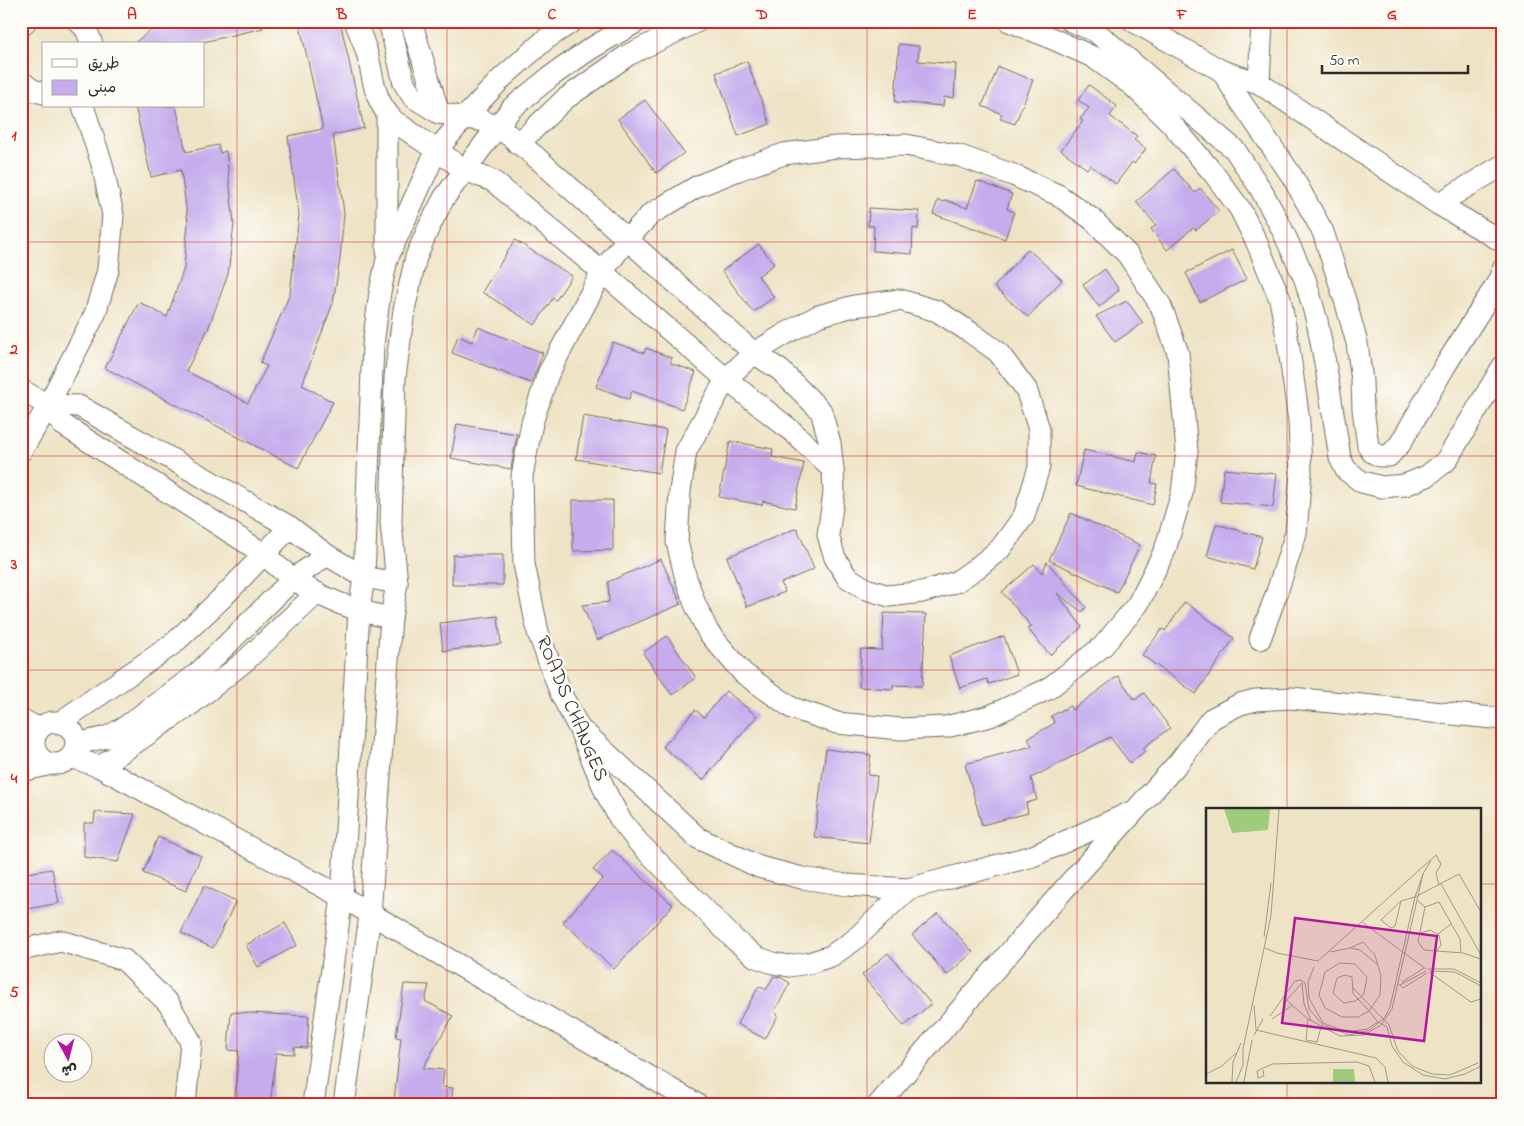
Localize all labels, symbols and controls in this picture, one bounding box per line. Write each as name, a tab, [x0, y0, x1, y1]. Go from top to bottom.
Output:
text: A	[127, 3, 137, 27]
text: B	[336, 3, 348, 27]
text: C	[548, 3, 557, 27]
text: D	[755, 3, 768, 27]
text: E	[967, 3, 977, 27]
text: F	[1176, 3, 1188, 27]
text: G	[1387, 3, 1397, 27]
legend	[42, 42, 205, 108]
scale bar	[1322, 42, 1468, 74]
text: 50 m	[1329, 50, 1360, 72]
text: طريق	[88, 53, 120, 75]
text: مبنى	[88, 77, 116, 99]
text: 1	[11, 124, 17, 148]
text: 2	[9, 338, 18, 362]
text: 3	[10, 553, 18, 577]
street label: ROADS CHANGES	[527, 632, 615, 786]
text: 4	[10, 767, 18, 791]
inset map	[1206, 808, 1482, 1084]
text: 5	[9, 981, 19, 1005]
north arrow	[42, 1034, 92, 1084]
text: ش	[60, 1058, 78, 1081]

